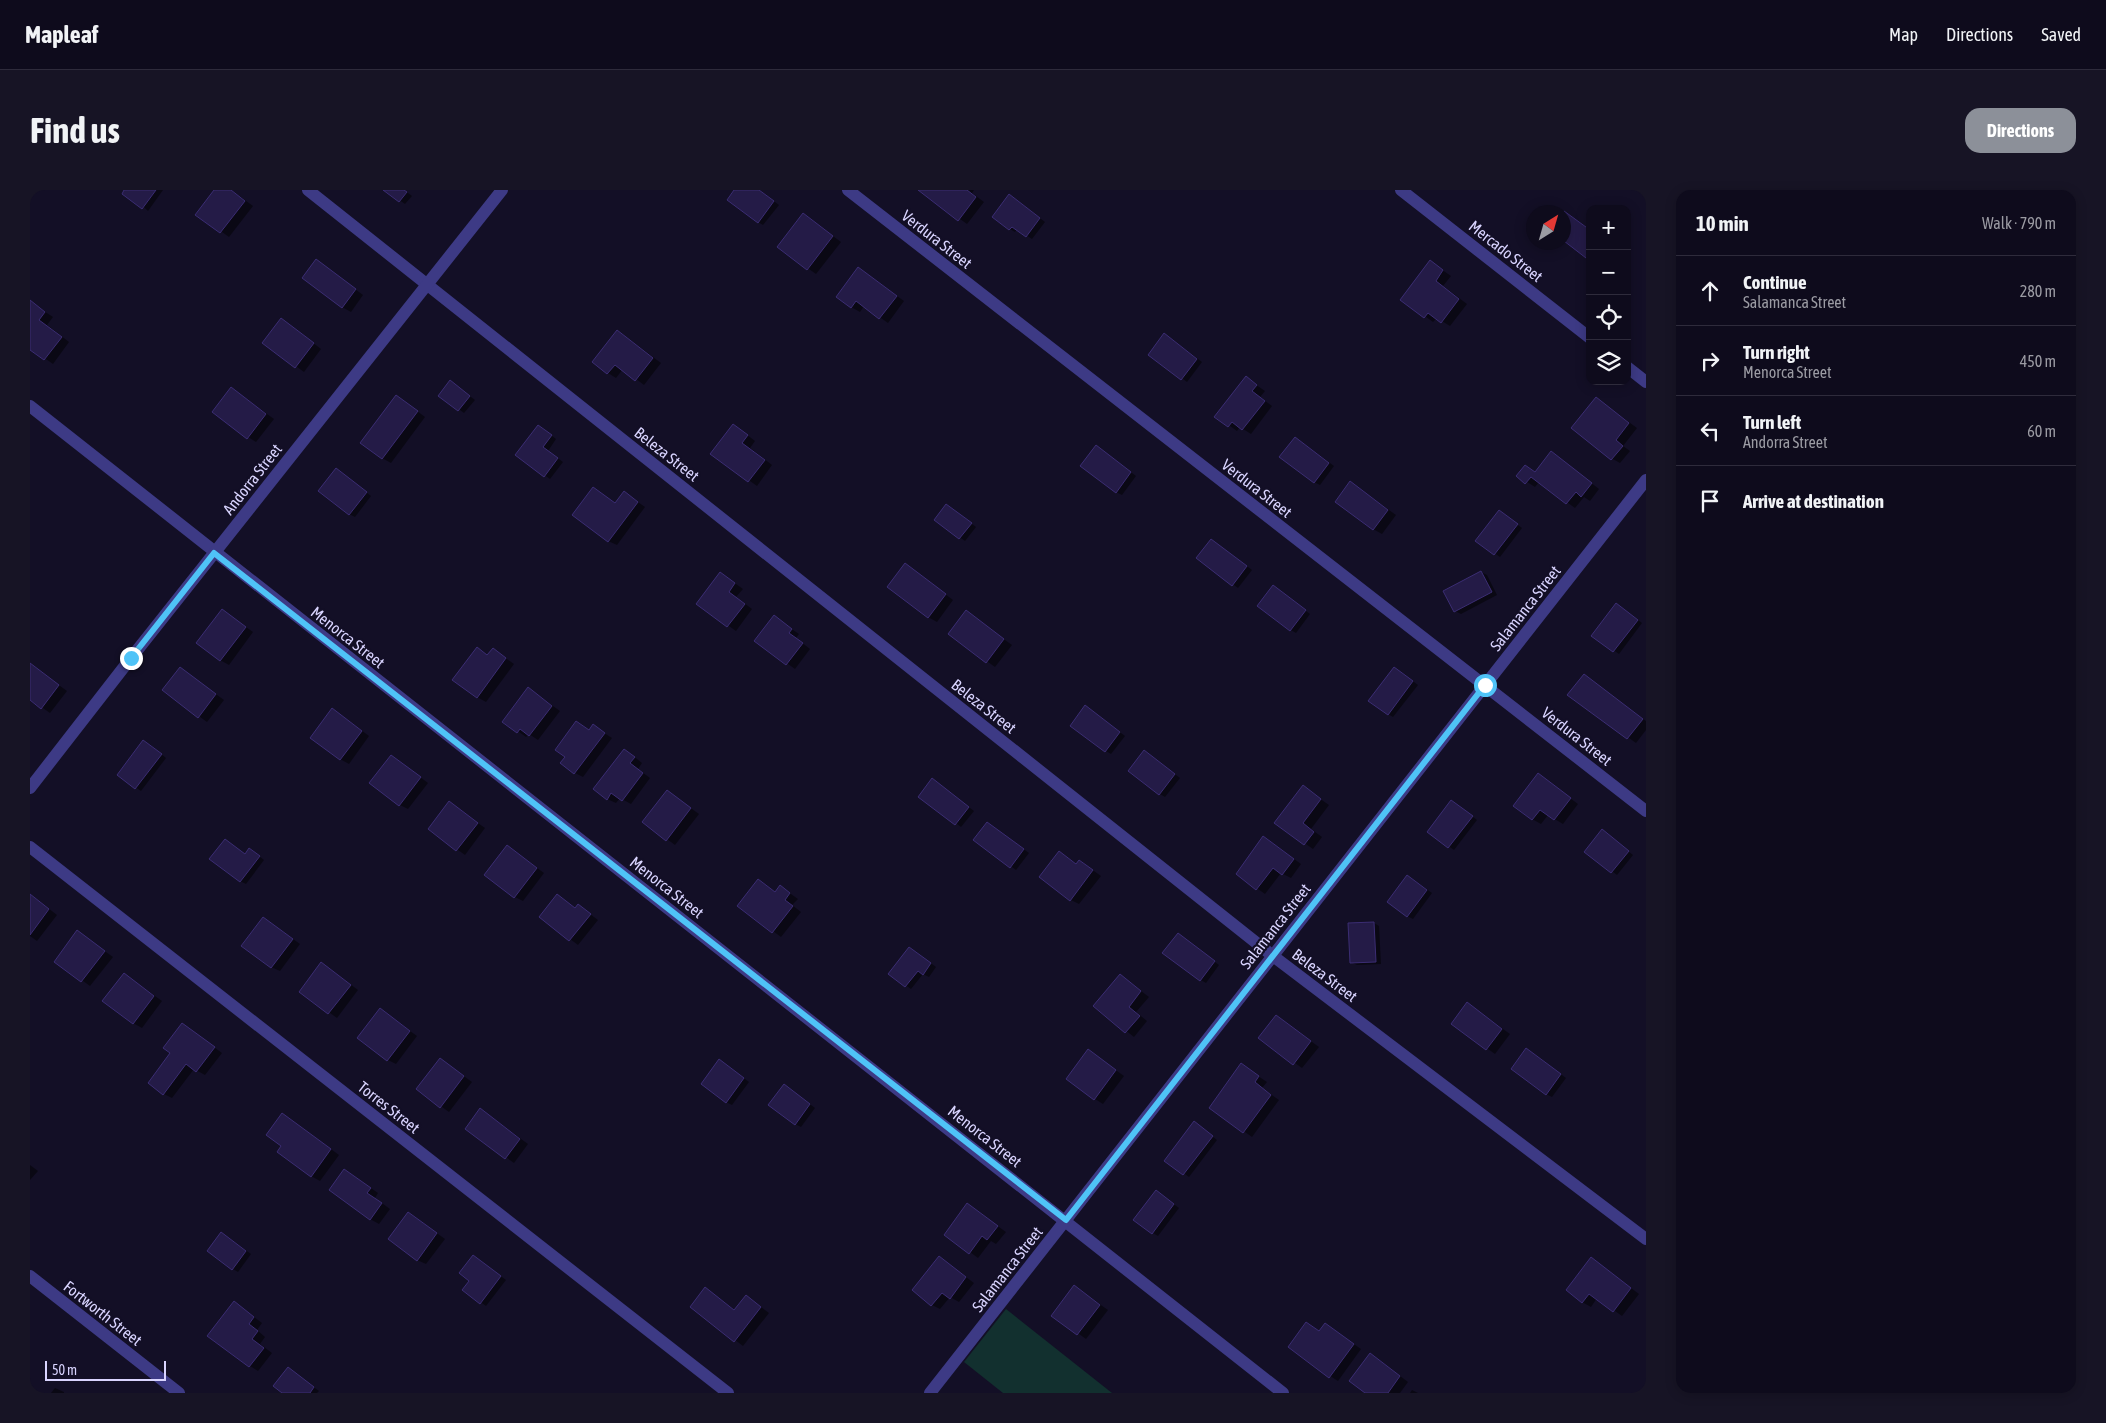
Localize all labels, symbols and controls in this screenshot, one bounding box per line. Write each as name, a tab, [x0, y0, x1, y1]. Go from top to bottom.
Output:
text: Mapleaf	[25, 21, 98, 48]
text: Map	[1889, 24, 1918, 45]
text: Directions	[1946, 24, 2013, 45]
text: Saved	[2041, 24, 2081, 45]
button: Directions	[1965, 108, 2076, 153]
text: Find us	[30, 110, 120, 150]
north arrow	[1526, 205, 1571, 250]
map controls	[1586, 205, 1631, 385]
button: +	[1586, 205, 1631, 250]
street label: Verdura Street	[898, 206, 976, 272]
text: 10 min	[1696, 211, 1749, 235]
text: Walk · 790 m	[1982, 214, 2056, 232]
street label: Mercado Street	[1466, 217, 1547, 286]
button: −	[1586, 250, 1631, 295]
text: Continue	[1743, 271, 1807, 293]
icon: ahead	[1696, 277, 1724, 305]
text: 280 m	[2020, 282, 2056, 300]
text: Salamanca Street	[1743, 293, 1846, 311]
button: locate	[1586, 295, 1631, 340]
button: layers	[1586, 340, 1631, 385]
text: Turn right	[1743, 341, 1810, 363]
icon: right	[1696, 347, 1724, 375]
text: 450 m	[2020, 352, 2056, 370]
text: Menorca Street	[1743, 363, 1832, 381]
text: Turn left	[1743, 411, 1801, 433]
icon: left	[1696, 417, 1724, 445]
text: 60 m	[2027, 422, 2056, 440]
street label: Beleza Street	[631, 423, 703, 485]
text: Andorra Street	[1743, 433, 1828, 451]
street label: Andorra Street	[219, 440, 285, 518]
street label: Verdura Street	[1218, 455, 1296, 521]
icon: arrive	[1696, 487, 1724, 515]
text: Arrive at destination	[1743, 490, 1884, 512]
street label: Salamanca Street	[1486, 561, 1564, 654]
street label: Menorca Street	[308, 603, 389, 672]
route end	[120, 647, 143, 670]
route start	[1474, 674, 1497, 697]
street label: Beleza Street	[948, 675, 1020, 737]
street label: Verdura Street	[1538, 703, 1616, 769]
street label: Menorca Street	[627, 853, 708, 922]
street label: Salamanca Street	[1236, 879, 1314, 972]
street label: Beleza Street	[1289, 945, 1361, 1005]
street label: Torres Street	[355, 1077, 424, 1137]
street label: Menorca Street	[945, 1102, 1026, 1171]
street label: Salamanca Street	[968, 1222, 1046, 1315]
street label: Fortworth Street	[60, 1277, 146, 1349]
scale bar	[45, 1358, 166, 1381]
text: 50 m	[52, 1362, 77, 1378]

